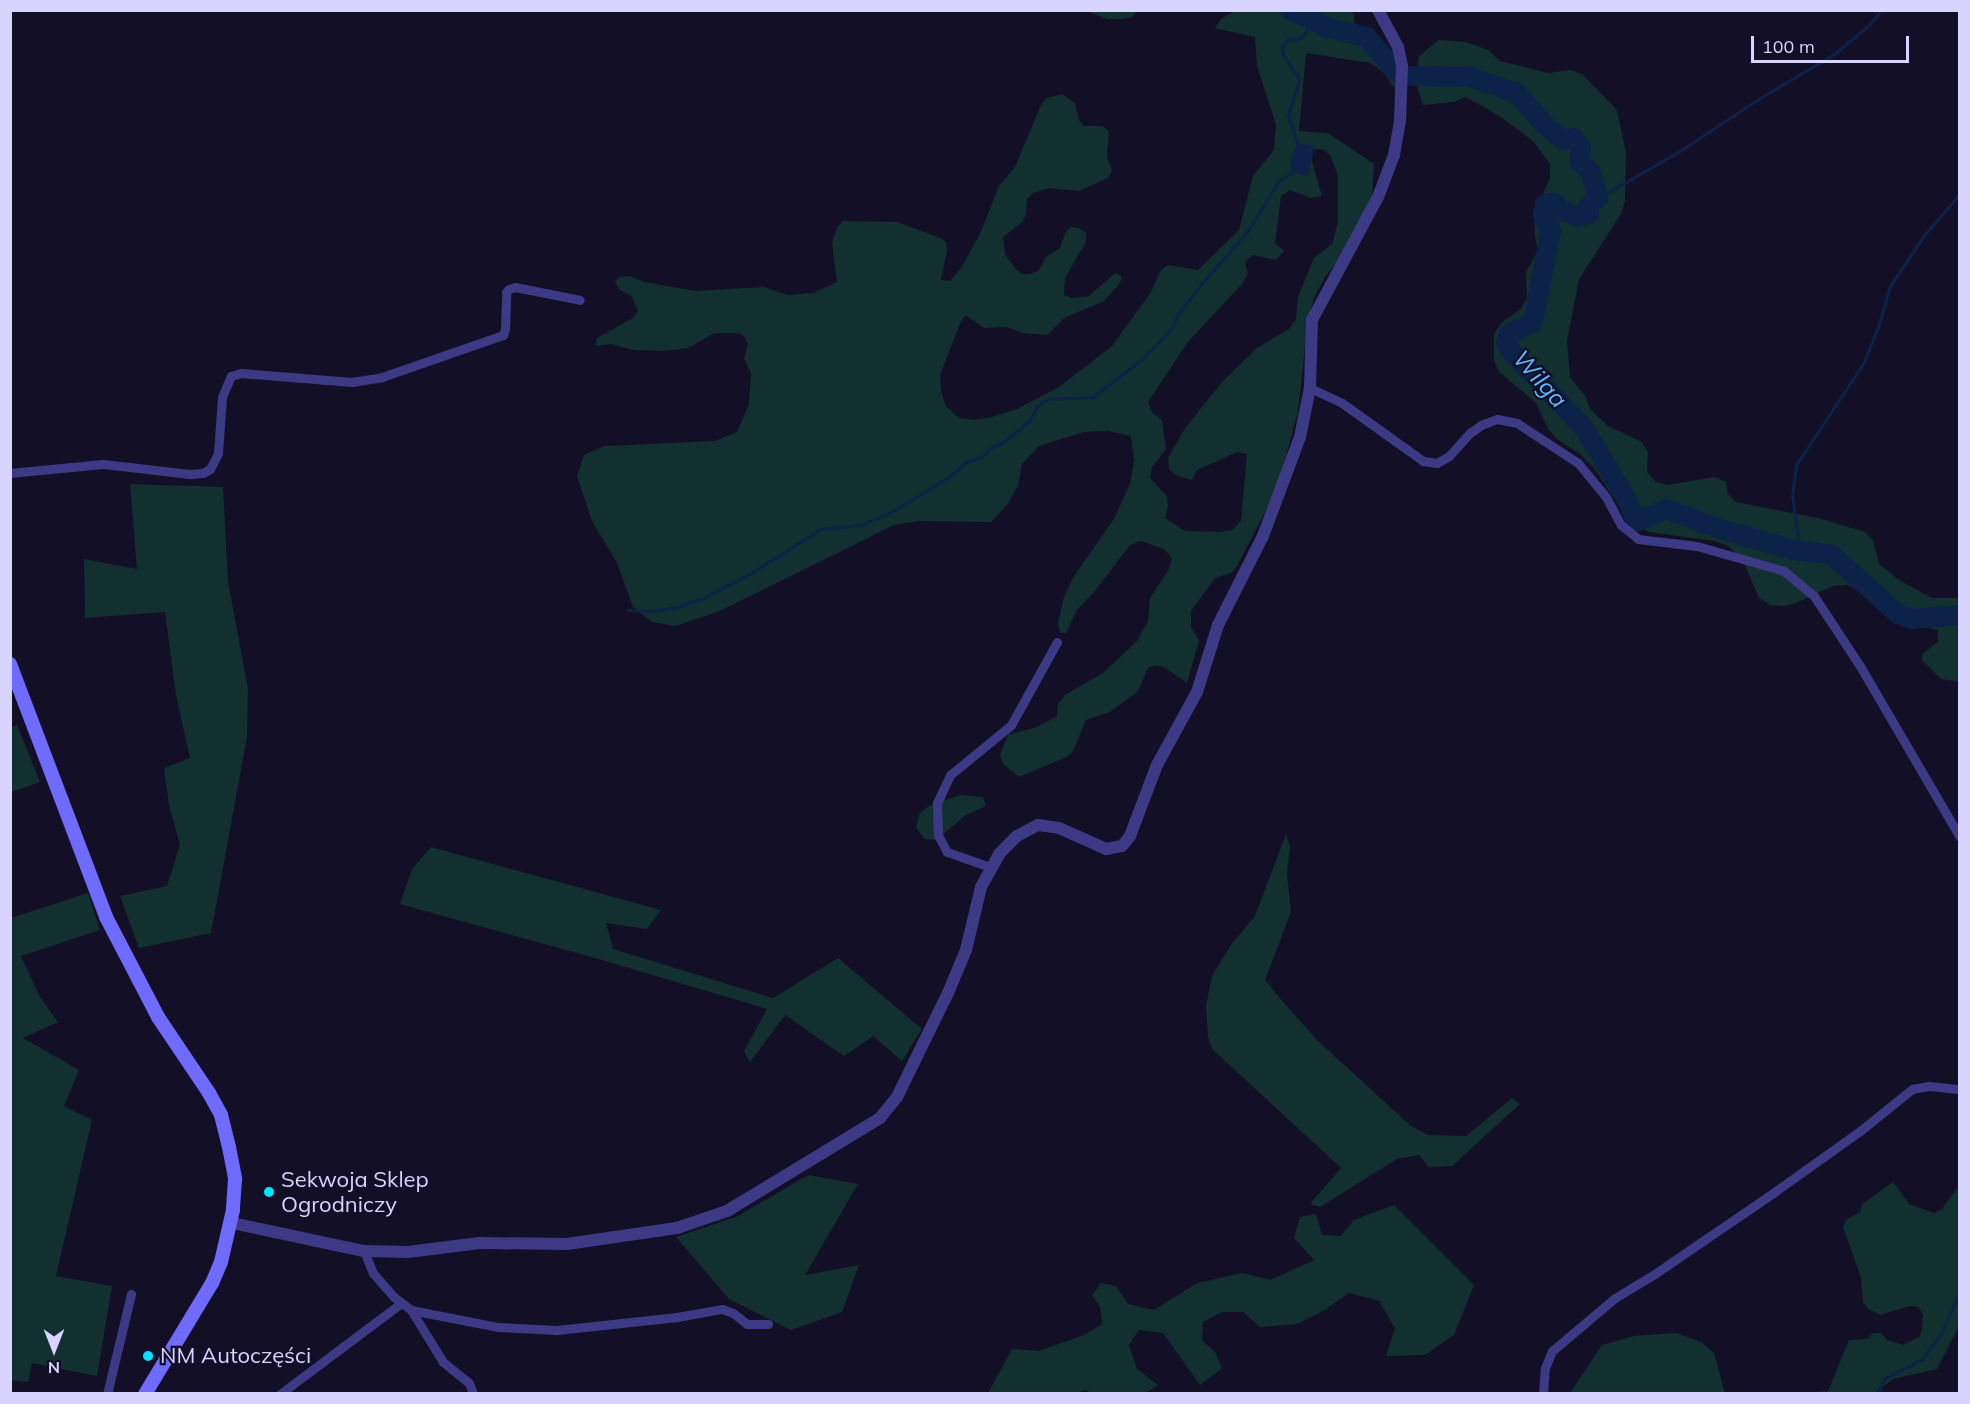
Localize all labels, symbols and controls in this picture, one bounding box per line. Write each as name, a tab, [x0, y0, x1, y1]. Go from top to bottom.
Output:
scale bar	[1754, 24, 1912, 62]
text: 100 m	[1762, 35, 1815, 58]
water label: Wilga	[1507, 344, 1573, 414]
place label: Sekwoja Sklep Ogrodniczy	[281, 1166, 429, 1218]
marker: Sekwoja Sklep Ogrodniczy	[262, 1185, 276, 1199]
north arrow	[24, 1320, 84, 1380]
place label: NM Autoczęści	[160, 1343, 311, 1369]
marker: NM Autoczęści	[141, 1349, 155, 1363]
text: N	[48, 1358, 60, 1378]

